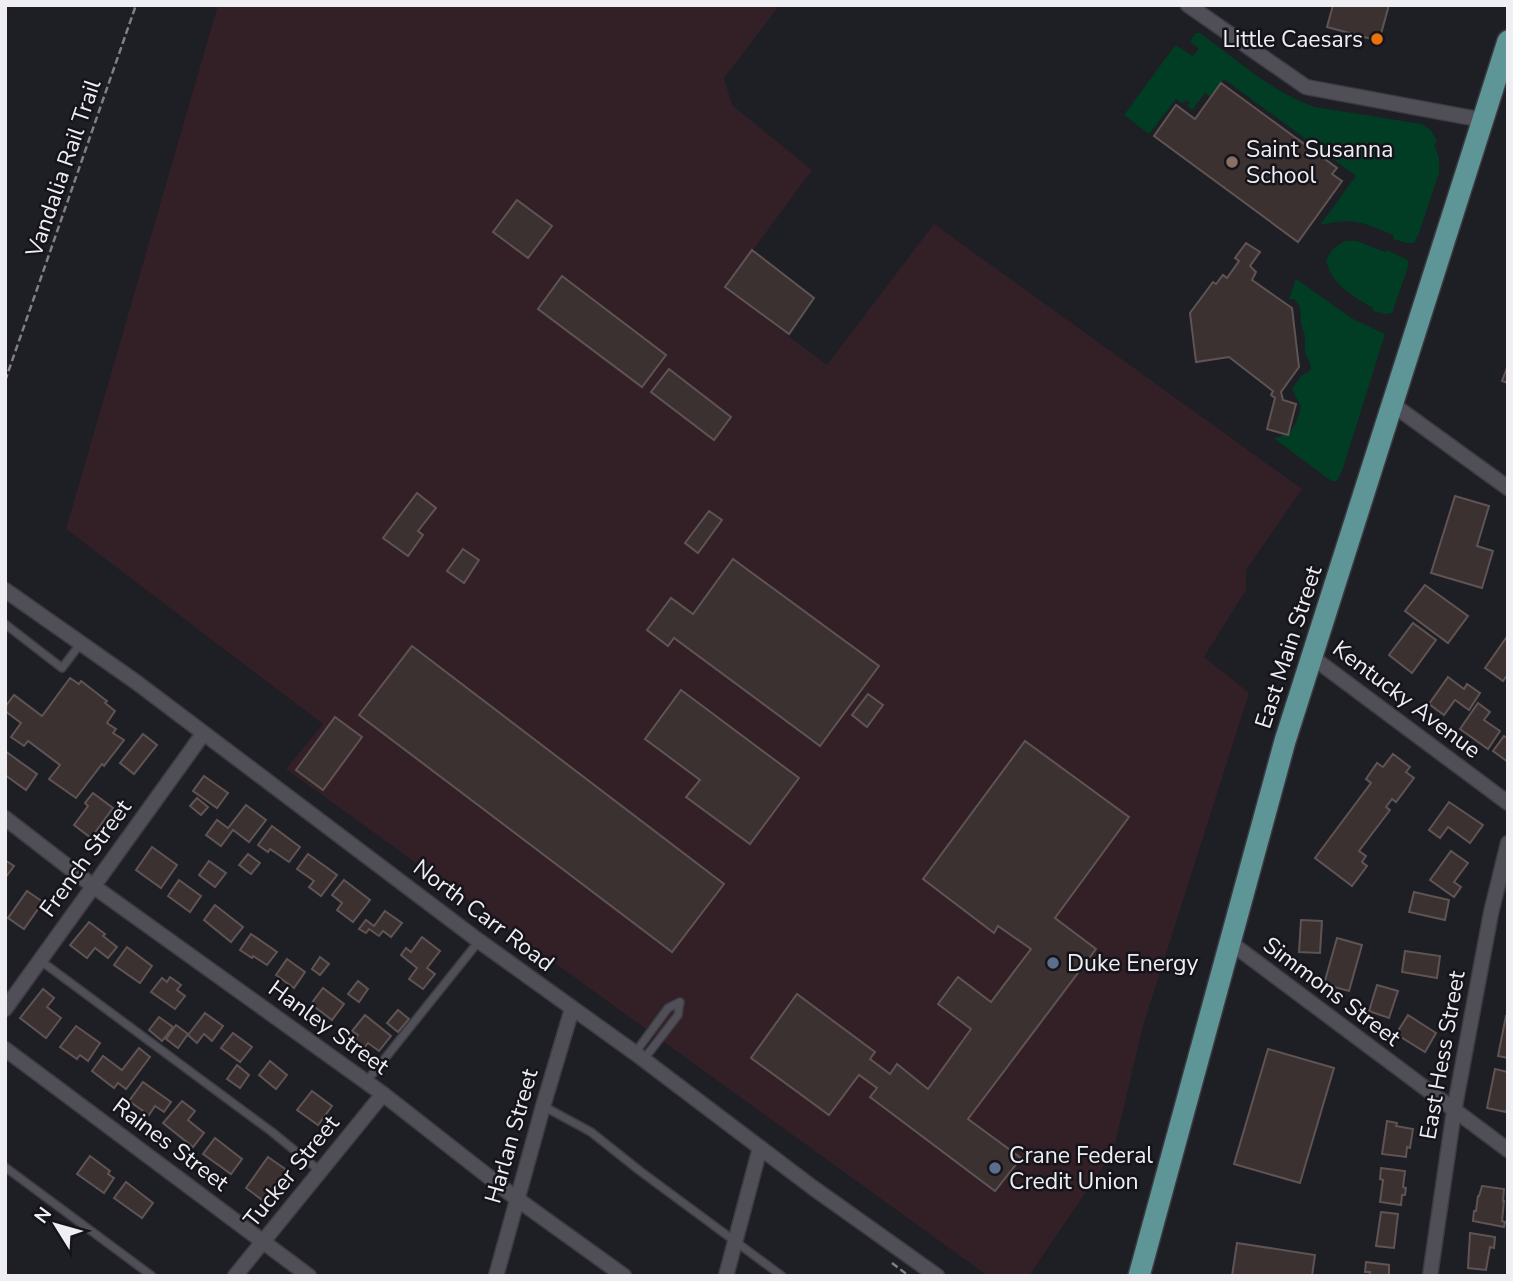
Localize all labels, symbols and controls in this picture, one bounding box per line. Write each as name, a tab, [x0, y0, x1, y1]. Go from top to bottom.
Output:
place label: Little Caesars	[1223, 24, 1363, 55]
marker: Little Caesars	[1369, 31, 1385, 47]
street label: Vandalia Rail Trail	[18, 75, 108, 262]
place label: Saint Susanna School	[1246, 134, 1393, 191]
marker: Saint Susanna School	[1224, 154, 1240, 170]
street label: East Main Street	[1248, 561, 1330, 732]
street label: Kentucky Avenue	[1326, 633, 1487, 765]
street label: French Street	[32, 793, 139, 923]
street label: North Carr Road	[407, 852, 560, 979]
street label: Simmons Street	[1257, 930, 1407, 1054]
place label: Duke Energy	[1067, 948, 1199, 979]
marker: Duke Energy	[1045, 955, 1061, 971]
street label: East Hess Street	[1412, 967, 1473, 1142]
street label: Hanley Street	[262, 973, 396, 1082]
street label: Harlan Street	[477, 1064, 546, 1207]
street label: Raines Street	[106, 1091, 236, 1199]
street label: Tucker Street	[237, 1108, 347, 1234]
place label: Crane Federal Credit Union	[1009, 1140, 1153, 1197]
marker: Crane Federal Credit Union	[987, 1160, 1003, 1176]
north arrow	[21, 1190, 91, 1260]
text: N	[29, 1202, 58, 1229]

